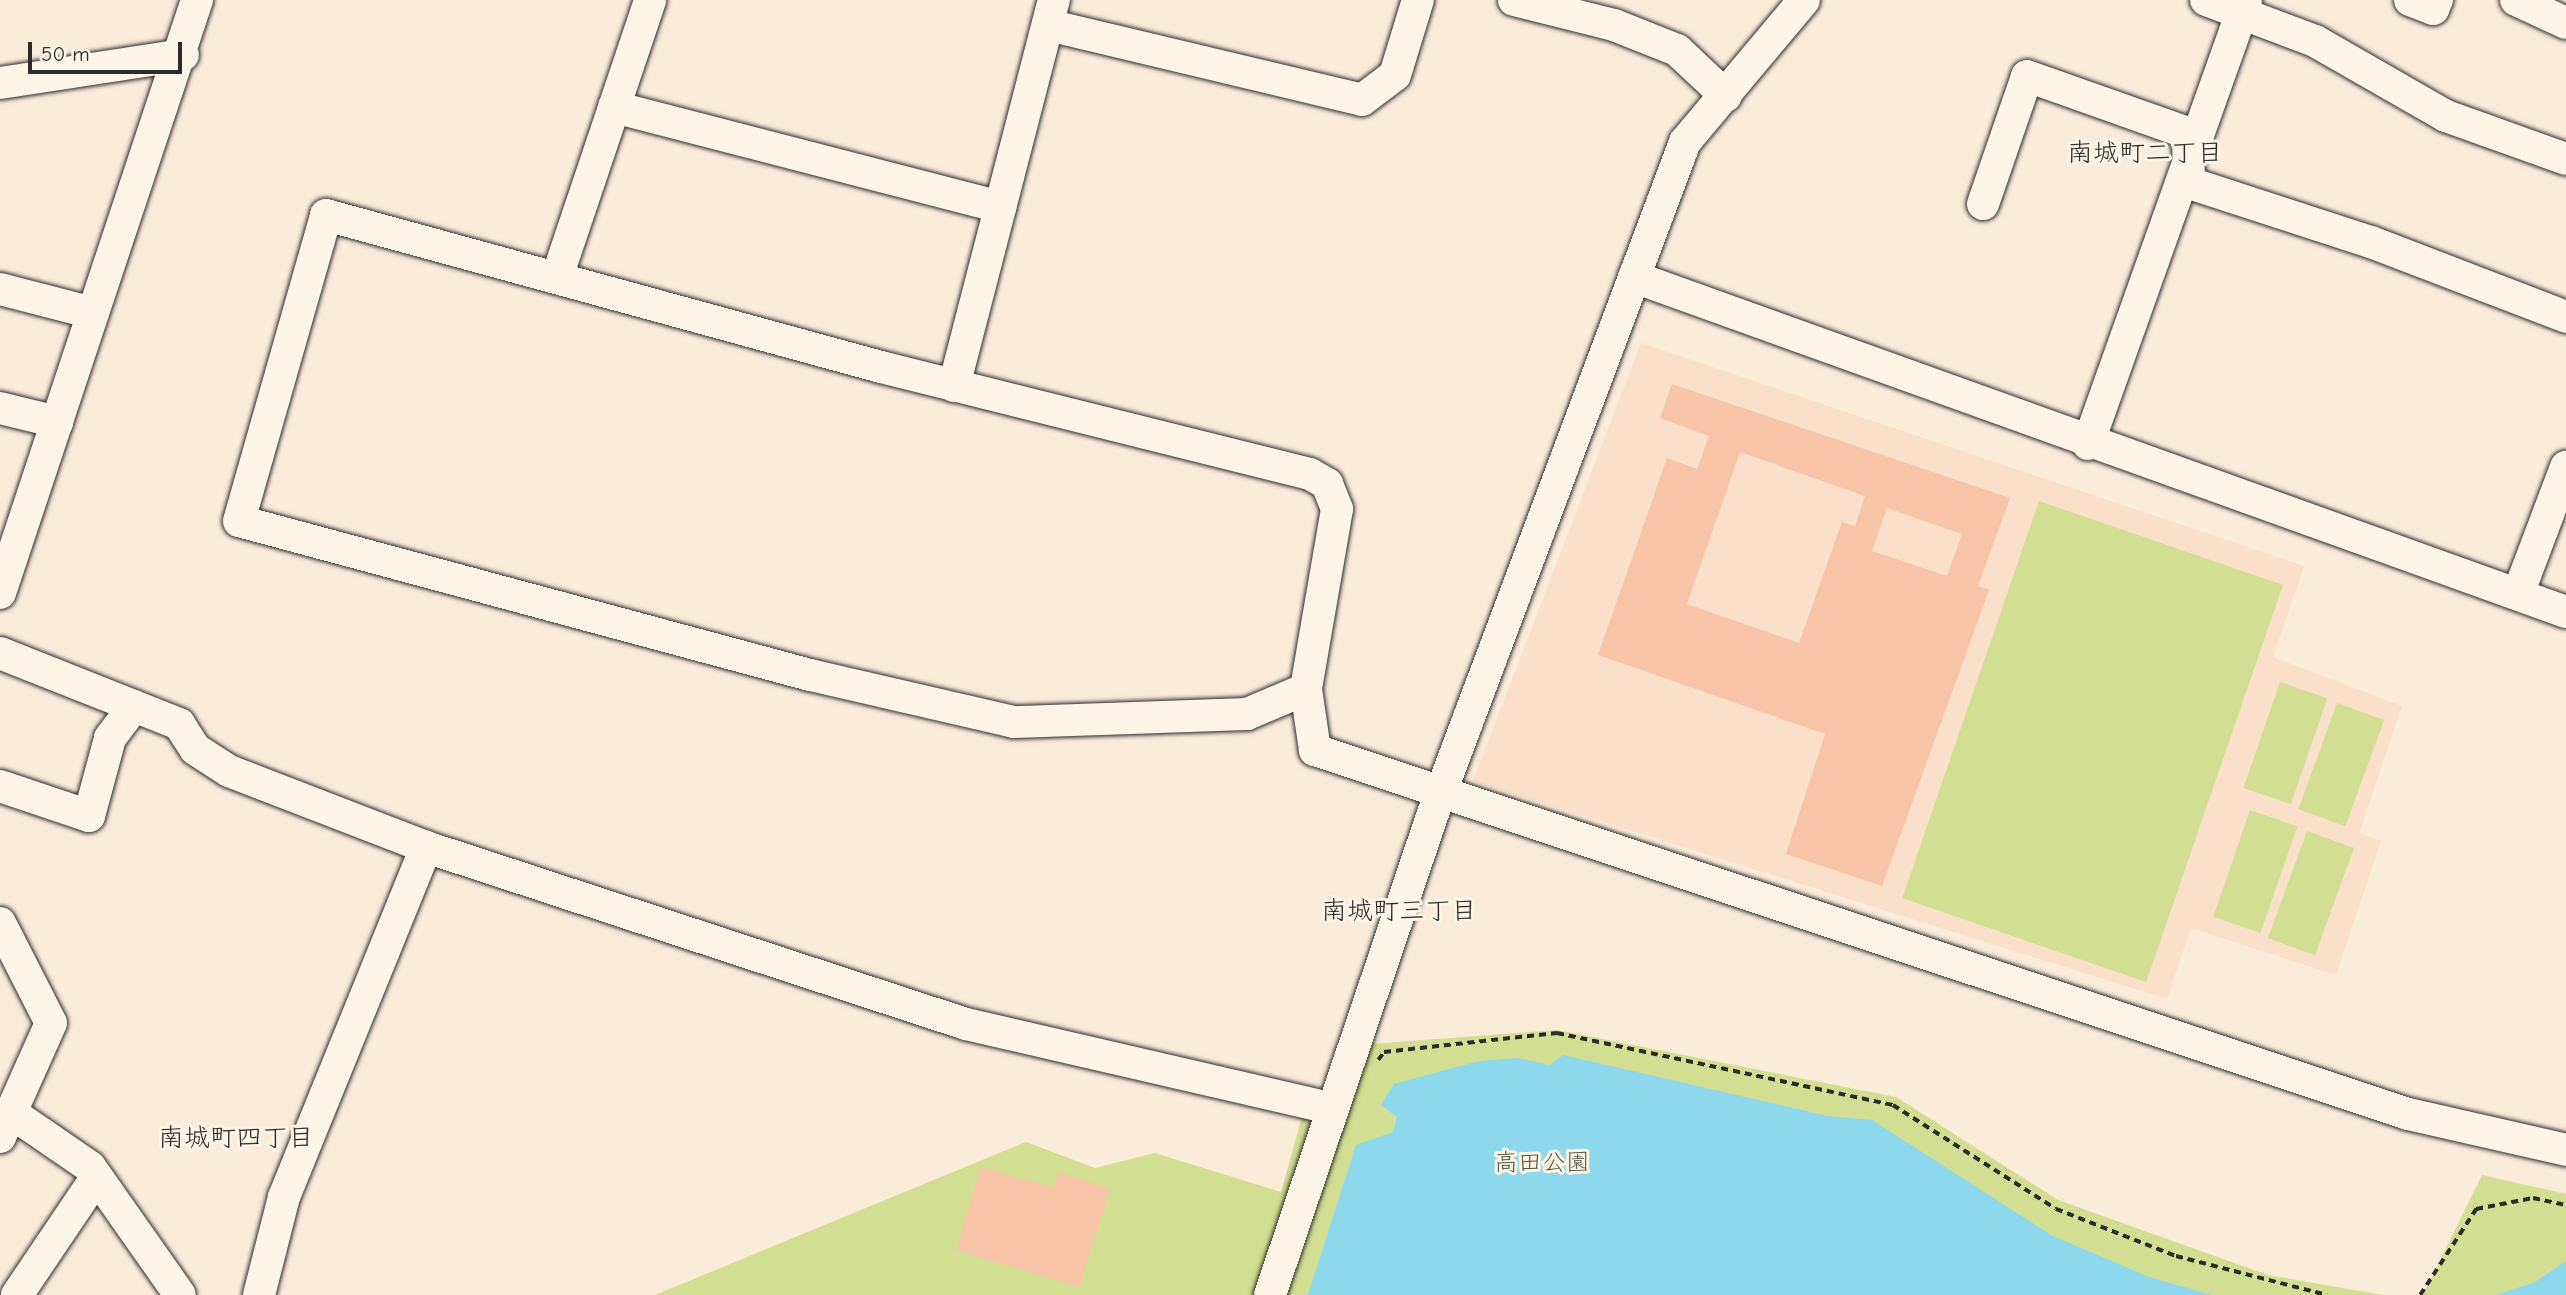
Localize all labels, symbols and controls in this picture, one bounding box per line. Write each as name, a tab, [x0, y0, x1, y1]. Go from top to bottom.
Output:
scale bar	[32, 28, 186, 72]
text: 50 m	[41, 42, 90, 66]
district label: 南城町二丁目	[2067, 138, 2223, 170]
district label: 南城町三丁目	[1321, 896, 1477, 928]
district label: 南城町四丁目	[158, 1123, 314, 1155]
park label: 高田公園	[1494, 1149, 1590, 1177]

